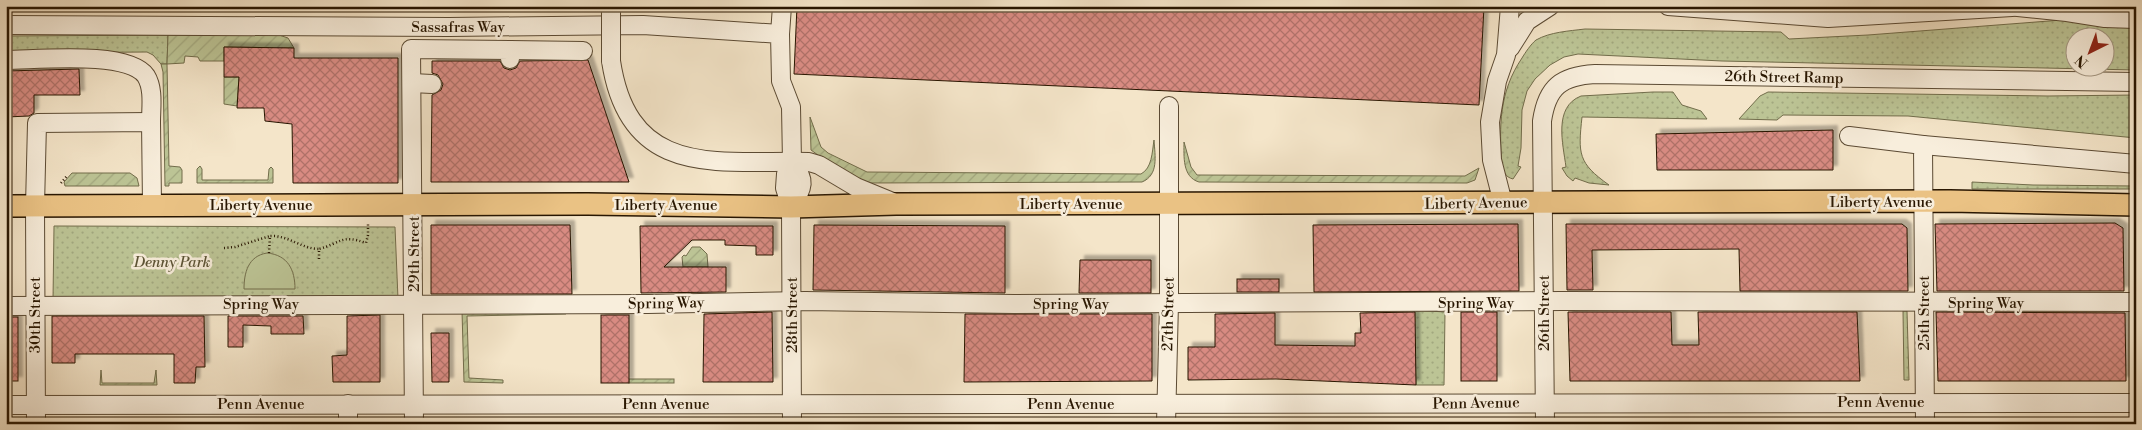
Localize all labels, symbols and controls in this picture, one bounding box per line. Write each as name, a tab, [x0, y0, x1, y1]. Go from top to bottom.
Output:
street label: Sassafras Way	[411, 18, 505, 37]
north arrow	[2064, 28, 2114, 78]
text: N	[2072, 51, 2092, 71]
street label: 26th Street Ramp	[1724, 67, 1844, 88]
street label: Liberty Avenue	[1424, 193, 1528, 214]
street label: Liberty Avenue	[1829, 193, 1933, 212]
street label: Liberty Avenue	[1019, 195, 1123, 214]
street label: Liberty Avenue	[209, 196, 313, 215]
street label: Liberty Avenue	[614, 196, 718, 215]
street label: 29th Street	[405, 215, 424, 292]
park label: Denny Park	[133, 253, 210, 272]
street label: 26th Street	[1535, 274, 1554, 351]
street label: 25th Street	[1915, 275, 1934, 351]
street label: 30th Street	[26, 276, 45, 353]
street label: 28th Street	[783, 276, 802, 353]
street label: 27th Street	[1158, 276, 1179, 351]
street label: Spring Way	[628, 293, 705, 314]
street label: Spring Way	[1438, 294, 1515, 313]
street label: Spring Way	[1948, 294, 2025, 313]
street label: Spring Way	[223, 295, 300, 314]
street label: Spring Way	[1033, 295, 1110, 314]
street label: Penn Avenue	[1432, 393, 1520, 414]
street label: Penn Avenue	[1837, 393, 1925, 412]
street label: Penn Avenue	[217, 395, 305, 414]
street label: Penn Avenue	[622, 395, 710, 414]
street label: Penn Avenue	[1027, 395, 1115, 414]

